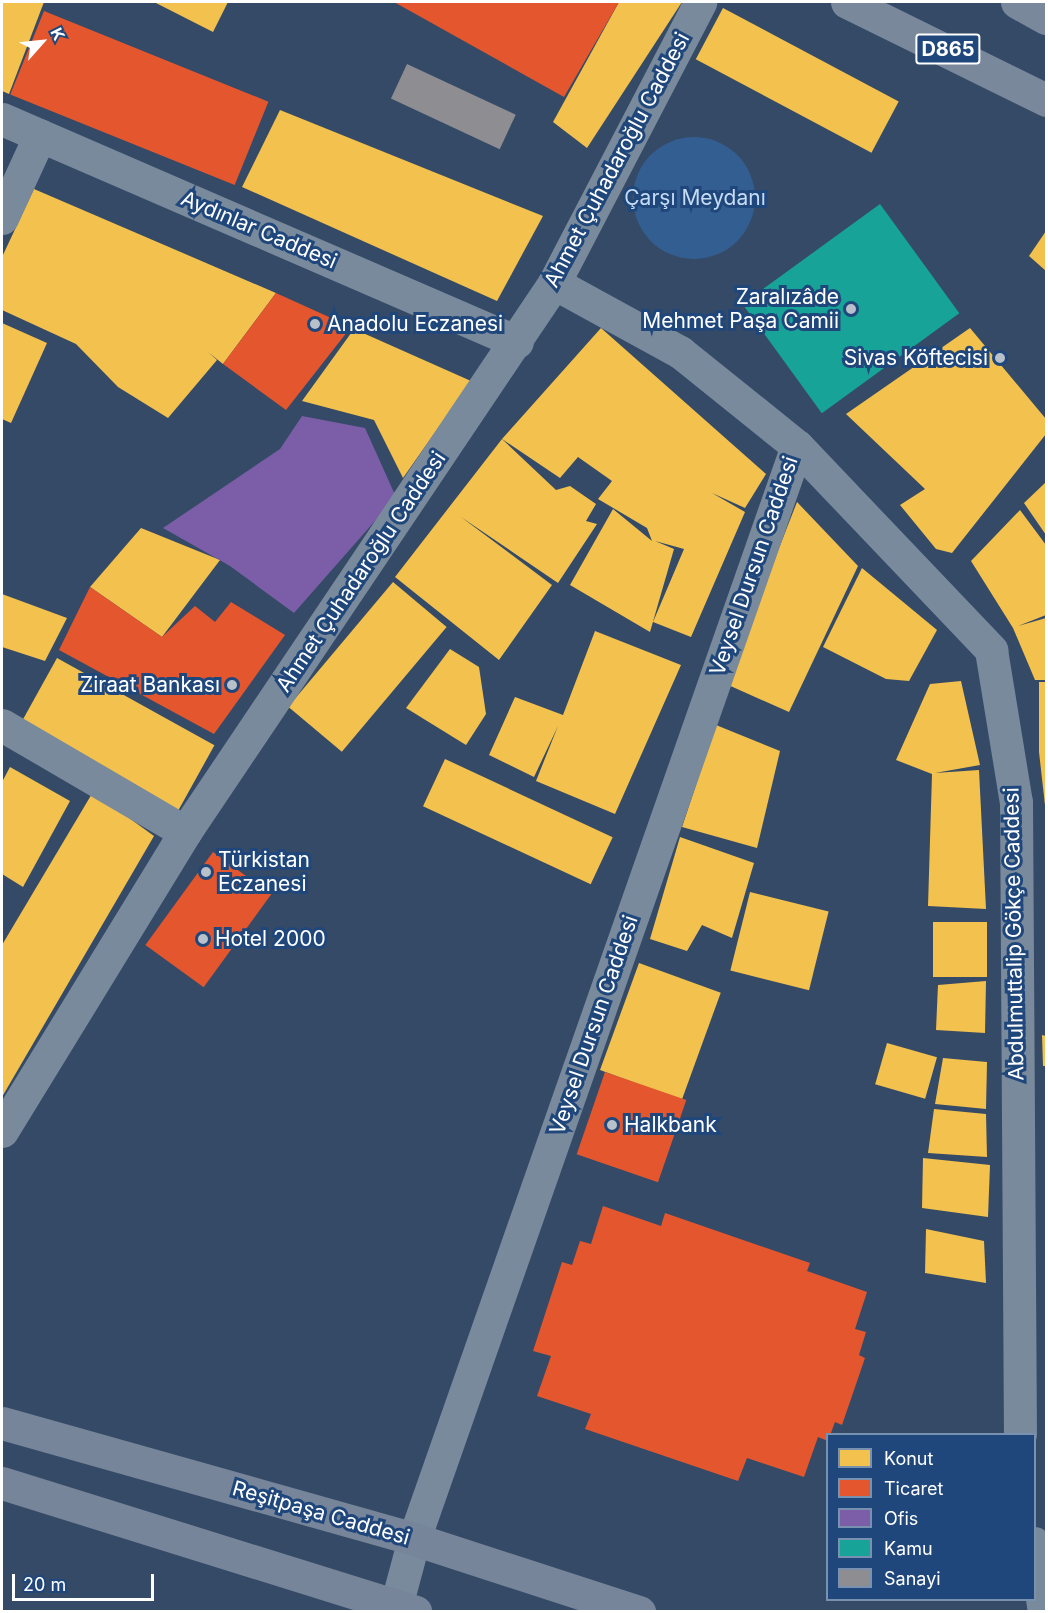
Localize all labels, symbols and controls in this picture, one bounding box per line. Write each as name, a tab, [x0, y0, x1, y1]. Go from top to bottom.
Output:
north arrow	[12, 12, 72, 72]
text: K	[47, 24, 70, 43]
street label: Ahmet Çuhadaroğlu Caddesi	[539, 28, 695, 292]
road number: D865	[915, 32, 981, 66]
park label: Çarşı Meydanı	[624, 185, 766, 211]
street label: Aydınlar Caddesi	[177, 186, 341, 274]
place label: Zaralızâde Mehmet Paşa Camii	[642, 284, 839, 334]
marker: Zaralızâde Mehmet Paşa Camii	[844, 302, 858, 316]
place label: Anadolu Eczanesi	[327, 311, 503, 337]
marker: Anadolu Eczanesi	[308, 317, 322, 331]
place label: Sivas Köftecisi	[844, 345, 988, 371]
marker: Sivas Köftecisi	[993, 351, 1007, 365]
street label: Ahmet Çuhadaroğlu Caddesi	[271, 447, 451, 697]
street label: Veysel Dursun Caddesi	[705, 453, 803, 679]
place label: Ziraat Bankası	[80, 672, 220, 698]
marker: Ziraat Bankası	[225, 678, 239, 692]
street label: Abdulmuttalip Gökçe Caddesi	[999, 787, 1029, 1081]
place label: Türkistan Eczanesi	[218, 847, 310, 897]
marker: Türkistan Eczanesi	[199, 865, 213, 879]
street label: Veysel Dursun Caddesi	[545, 912, 643, 1138]
place label: Hotel 2000	[215, 926, 326, 952]
marker: Hotel 2000	[196, 932, 210, 946]
place label: Halkbank	[624, 1112, 717, 1138]
marker: Halkbank	[605, 1118, 619, 1132]
legend	[826, 1433, 1036, 1601]
text: Konut	[884, 1448, 933, 1469]
street label: Reşitpaşa Caddesi	[229, 1476, 413, 1550]
text: Ticaret	[884, 1478, 943, 1499]
text: Ofis	[884, 1508, 918, 1529]
text: Kamu	[884, 1538, 933, 1559]
scale bar	[15, 1562, 158, 1600]
text: Sanayi	[884, 1568, 941, 1589]
text: 20 m	[23, 1574, 66, 1595]

